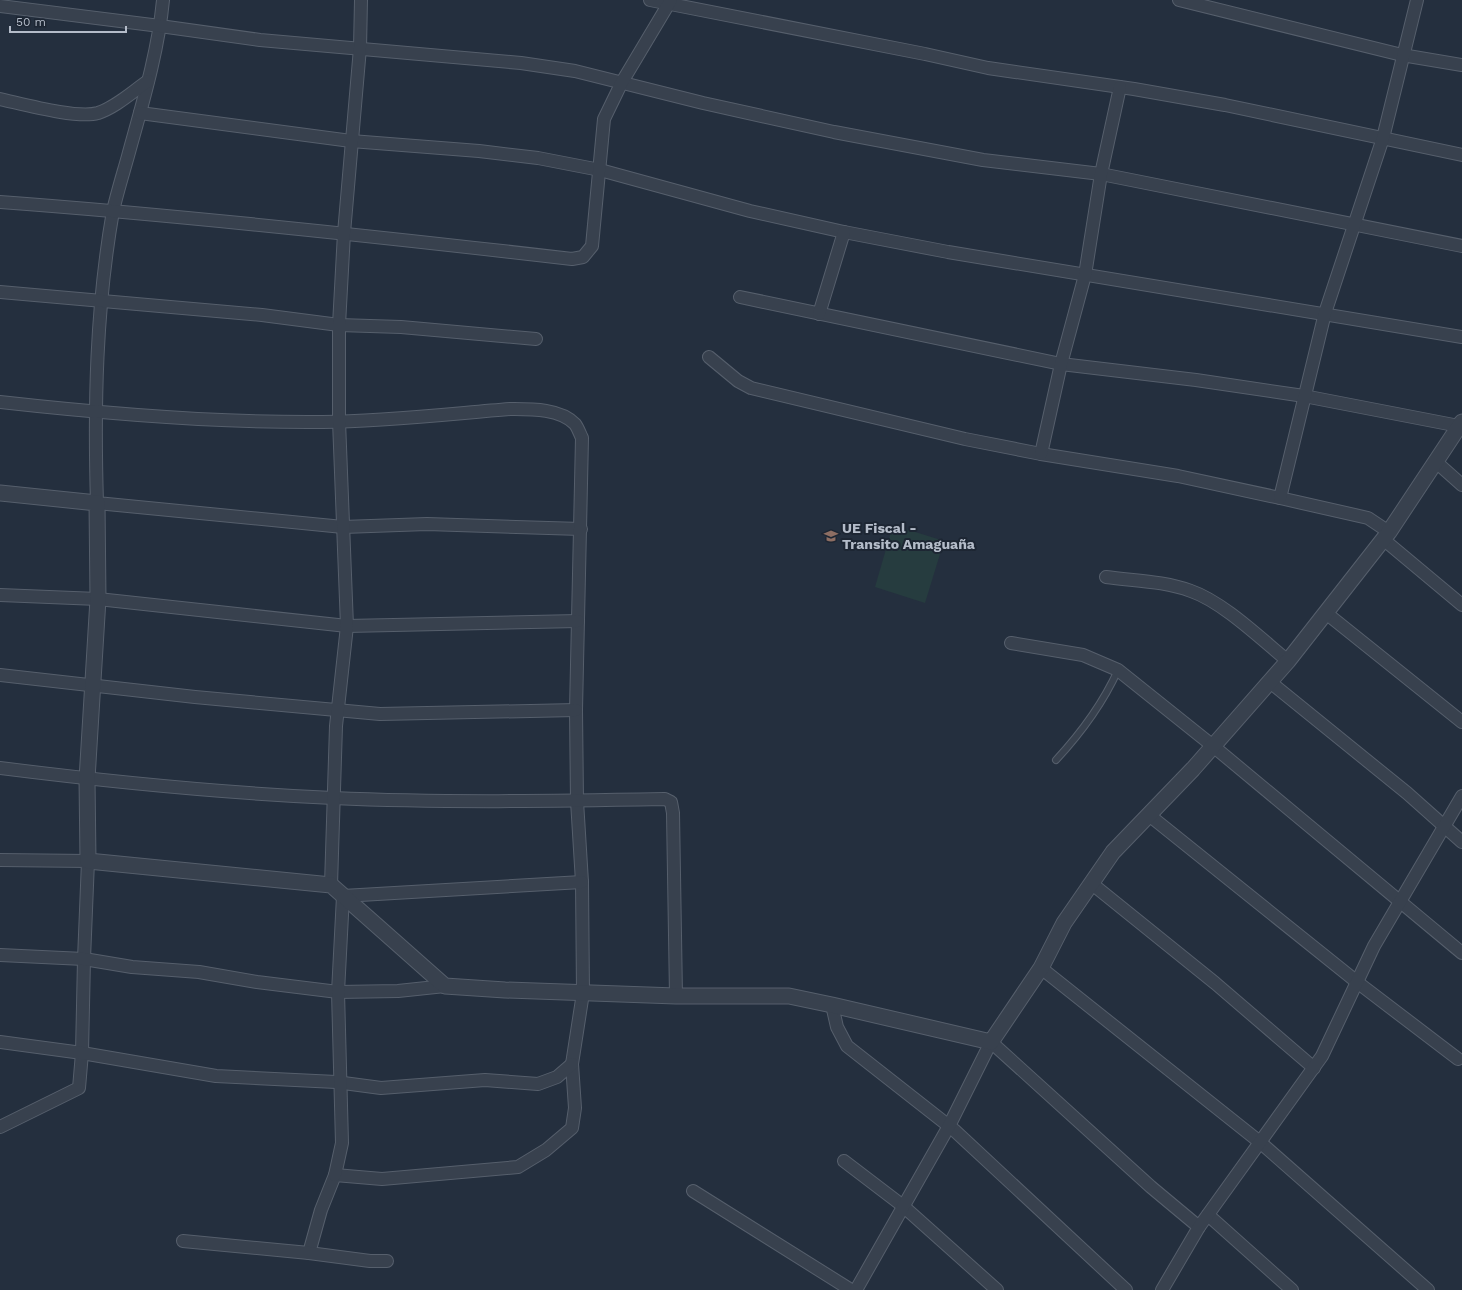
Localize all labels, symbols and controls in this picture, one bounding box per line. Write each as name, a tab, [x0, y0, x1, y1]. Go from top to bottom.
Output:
scale bar	[10, 8, 126, 34]
text: 50 m	[16, 15, 46, 29]
place label: UE Fiscal - Transito Amaguaña	[842, 520, 976, 552]
school or university icon: UE Fiscal - Transito Amaguaña	[823, 528, 839, 544]

